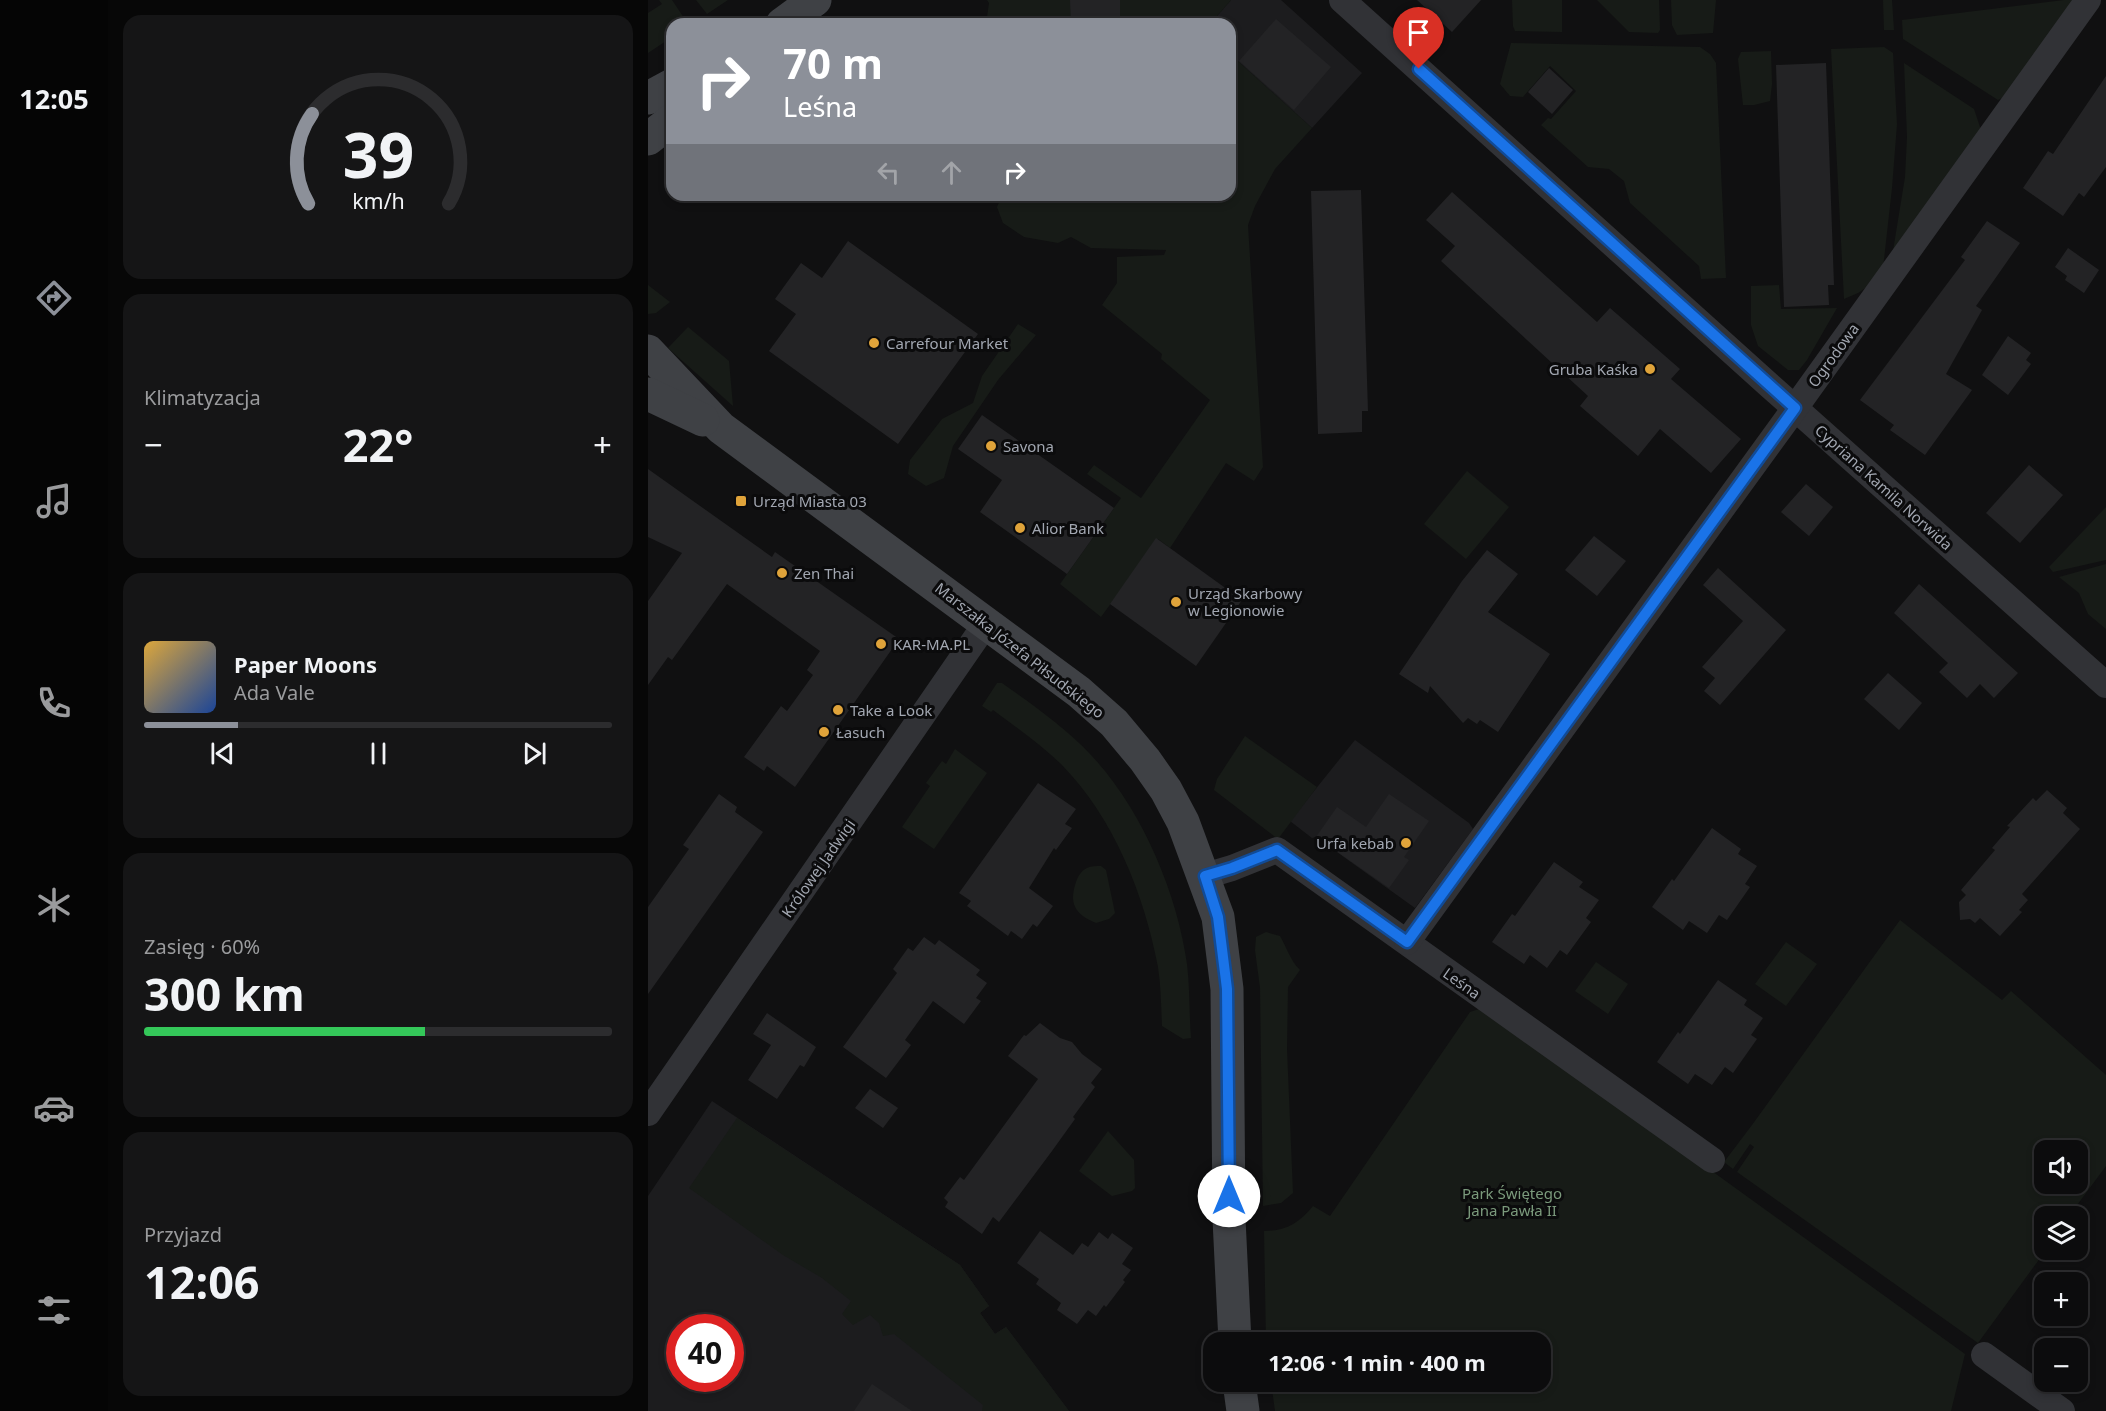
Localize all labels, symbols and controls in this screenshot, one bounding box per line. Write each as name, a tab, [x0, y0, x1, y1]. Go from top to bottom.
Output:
pin	[1393, 7, 1444, 69]
icon: arrive	[1402, 16, 1435, 49]
text: 70 m	[783, 34, 883, 91]
icon: right	[684, 42, 762, 120]
text: 12:05	[19, 80, 89, 117]
text: Leśna	[783, 88, 857, 125]
text: 39	[342, 111, 414, 196]
icon: left	[872, 156, 905, 189]
icon: ahead	[935, 156, 968, 189]
icon: right	[998, 156, 1031, 189]
text: km/h	[352, 186, 404, 215]
icon: directions	[33, 277, 75, 319]
street label: Ogrodowa	[1803, 319, 1863, 391]
place label: Carrefour Market	[886, 333, 1009, 353]
marker: Carrefour Market	[867, 336, 881, 350]
place label: Gruba Kaśka	[1549, 359, 1638, 379]
marker: Gruba Kaśka	[1643, 362, 1657, 376]
text: Klimatyzacja	[144, 384, 261, 411]
text: 22°	[343, 414, 413, 475]
street label: Cypriana Kamila Norwida	[1811, 420, 1957, 554]
text: −	[144, 422, 163, 467]
text: +	[593, 422, 612, 467]
place label: Savona	[1003, 436, 1054, 456]
marker: Savona	[984, 439, 998, 453]
icon: music	[33, 480, 75, 522]
place label: Urząd Miasta 03	[753, 491, 867, 511]
marker: Urząd Miasta 03	[734, 494, 748, 508]
place label: Alior Bank	[1032, 518, 1104, 538]
marker: Alior Bank	[1013, 521, 1027, 535]
place label: Zen Thai	[794, 563, 854, 583]
marker: Zen Thai	[775, 566, 789, 580]
street label: Marszałka Józefa Piłsudskiego	[931, 578, 1109, 722]
place label: Urząd Skarbowy w Legionowie	[1188, 583, 1302, 620]
marker: Urząd Skarbowy w Legionowie	[1169, 595, 1183, 609]
place label: KAR-MA.PL	[893, 634, 970, 654]
marker: KAR-MA.PL	[874, 637, 888, 651]
text: Paper Moons	[234, 649, 377, 679]
text: Ada Vale	[234, 679, 315, 706]
icon: phone	[33, 682, 75, 724]
place label: Take a Look	[850, 700, 932, 720]
marker: Take a Look	[831, 703, 845, 717]
place label: Łasuch	[836, 722, 885, 742]
marker: Łasuch	[817, 725, 831, 739]
icon: previous	[206, 737, 239, 770]
icon: pause	[362, 737, 395, 770]
icon: next	[518, 737, 551, 770]
street label: Królowej Jadwigi	[777, 815, 859, 921]
place label: Urfa kebab	[1316, 833, 1394, 853]
marker: Urfa kebab	[1399, 836, 1413, 850]
icon: climate	[33, 884, 75, 926]
text: Zasięg · 60%	[144, 933, 260, 960]
text: 300 km	[144, 963, 305, 1024]
street label: Leśna	[1439, 963, 1485, 1003]
icon: car	[33, 1087, 75, 1129]
map controls	[2034, 1140, 2088, 1392]
button: sound	[2034, 1140, 2088, 1194]
position arrow	[1197, 1164, 1261, 1228]
park label: Park Świętego Jana Pawła II	[1462, 1183, 1562, 1220]
button: layers	[2034, 1206, 2088, 1260]
text: Przyjazd	[144, 1221, 222, 1248]
text: 12:06	[144, 1251, 260, 1312]
button: +	[2034, 1272, 2088, 1326]
icon: filters	[33, 1289, 75, 1331]
speed limit sign: 40	[666, 1314, 744, 1392]
button: −	[2034, 1338, 2088, 1392]
text: 12:06 · 1 min · 400 m	[1268, 1347, 1486, 1377]

